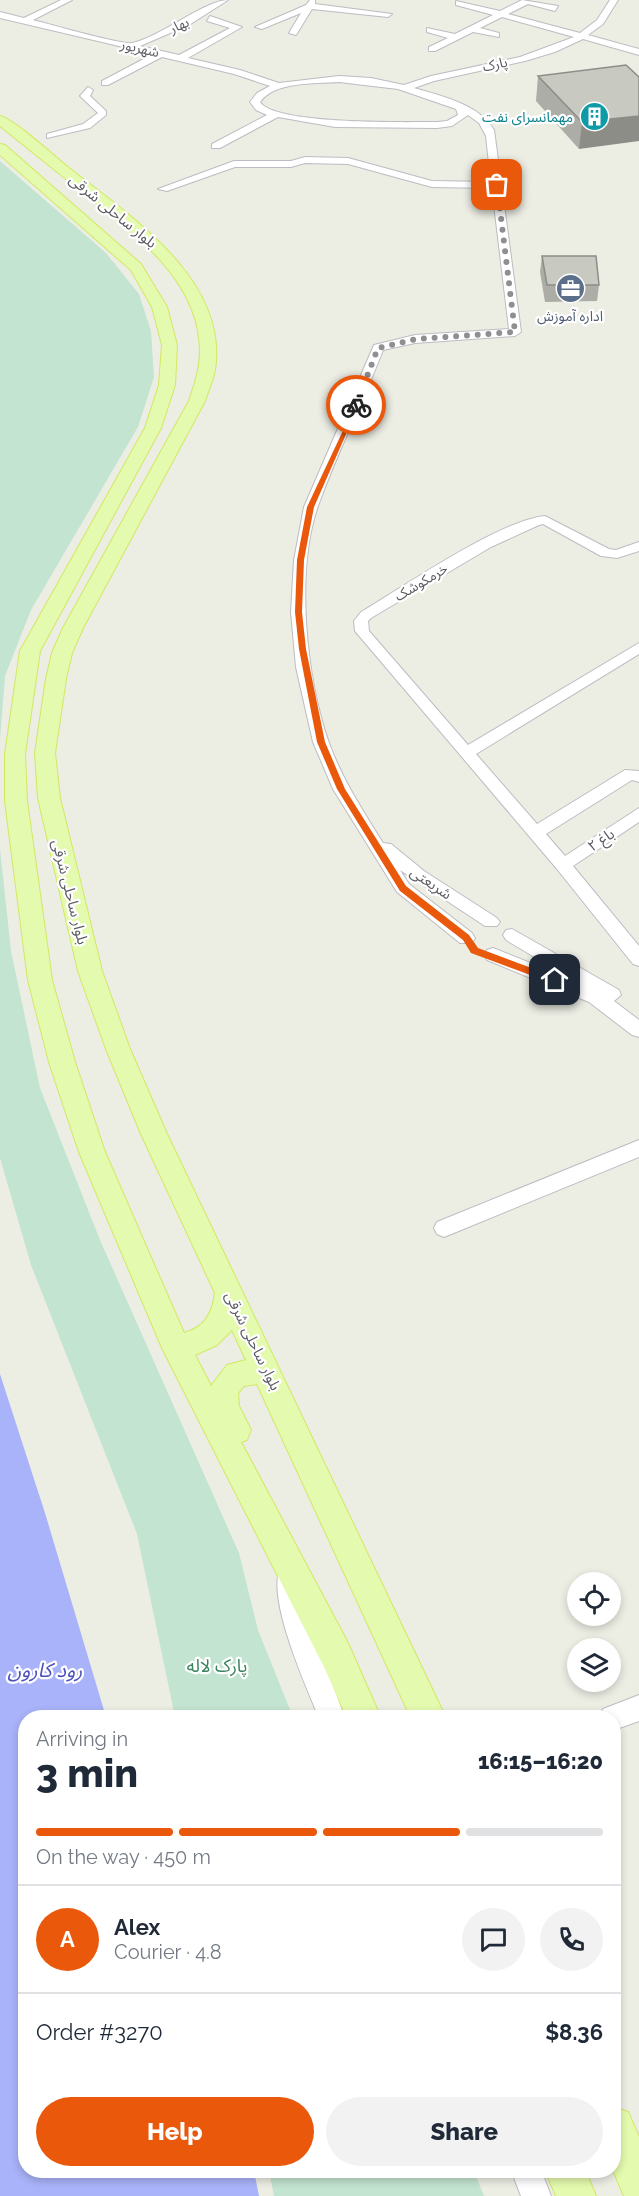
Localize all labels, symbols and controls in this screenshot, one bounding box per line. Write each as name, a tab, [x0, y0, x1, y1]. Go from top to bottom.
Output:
street label: بهار	[166, 13, 192, 38]
street label: شهریور	[118, 36, 161, 61]
street label: پارک	[481, 54, 509, 77]
building icon: مهمانسرای نفت	[578, 101, 610, 133]
place label: مهمانسرای نفت	[482, 109, 573, 126]
pin	[471, 159, 522, 210]
icon: bag	[480, 168, 513, 201]
street label: بلوار ساحلی شرقی	[65, 170, 161, 252]
office icon: اداره آموزش	[554, 273, 586, 305]
place label: اداره آموزش	[537, 308, 603, 325]
courier	[326, 375, 386, 435]
icon: bike	[340, 389, 373, 422]
street label: خرمکوشک	[392, 560, 451, 605]
street label: باغ ۲	[584, 825, 619, 858]
street label: بلوار ساحلی شرقی	[48, 838, 92, 946]
street label: شریعتی	[407, 863, 455, 904]
pin	[529, 954, 580, 1005]
icon: home	[538, 963, 571, 996]
street label: بلوار ساحلی شرقی	[221, 1289, 285, 1393]
map controls	[567, 1572, 621, 1692]
button: locate	[567, 1572, 621, 1626]
button: layers	[567, 1638, 621, 1692]
park label: پارک لاله	[187, 1655, 247, 1677]
water label: رود کارون	[8, 1658, 82, 1682]
text: Arriving in	[36, 1727, 128, 1751]
text: 16:15–16:20	[478, 1748, 603, 1774]
text: 3 min	[36, 1750, 138, 1796]
text: On the way · 450 m	[36, 1845, 211, 1869]
button: chat	[462, 1908, 525, 1971]
button: phone	[540, 1908, 603, 1971]
text: Alex	[114, 1914, 160, 1940]
text: A	[60, 1926, 75, 1952]
text: Courier · 4.8	[114, 1940, 222, 1964]
text: Order #3270	[36, 2019, 163, 2045]
text: $8.36	[545, 2019, 603, 2045]
button: Help	[36, 2097, 314, 2166]
button: Share	[326, 2097, 603, 2166]

